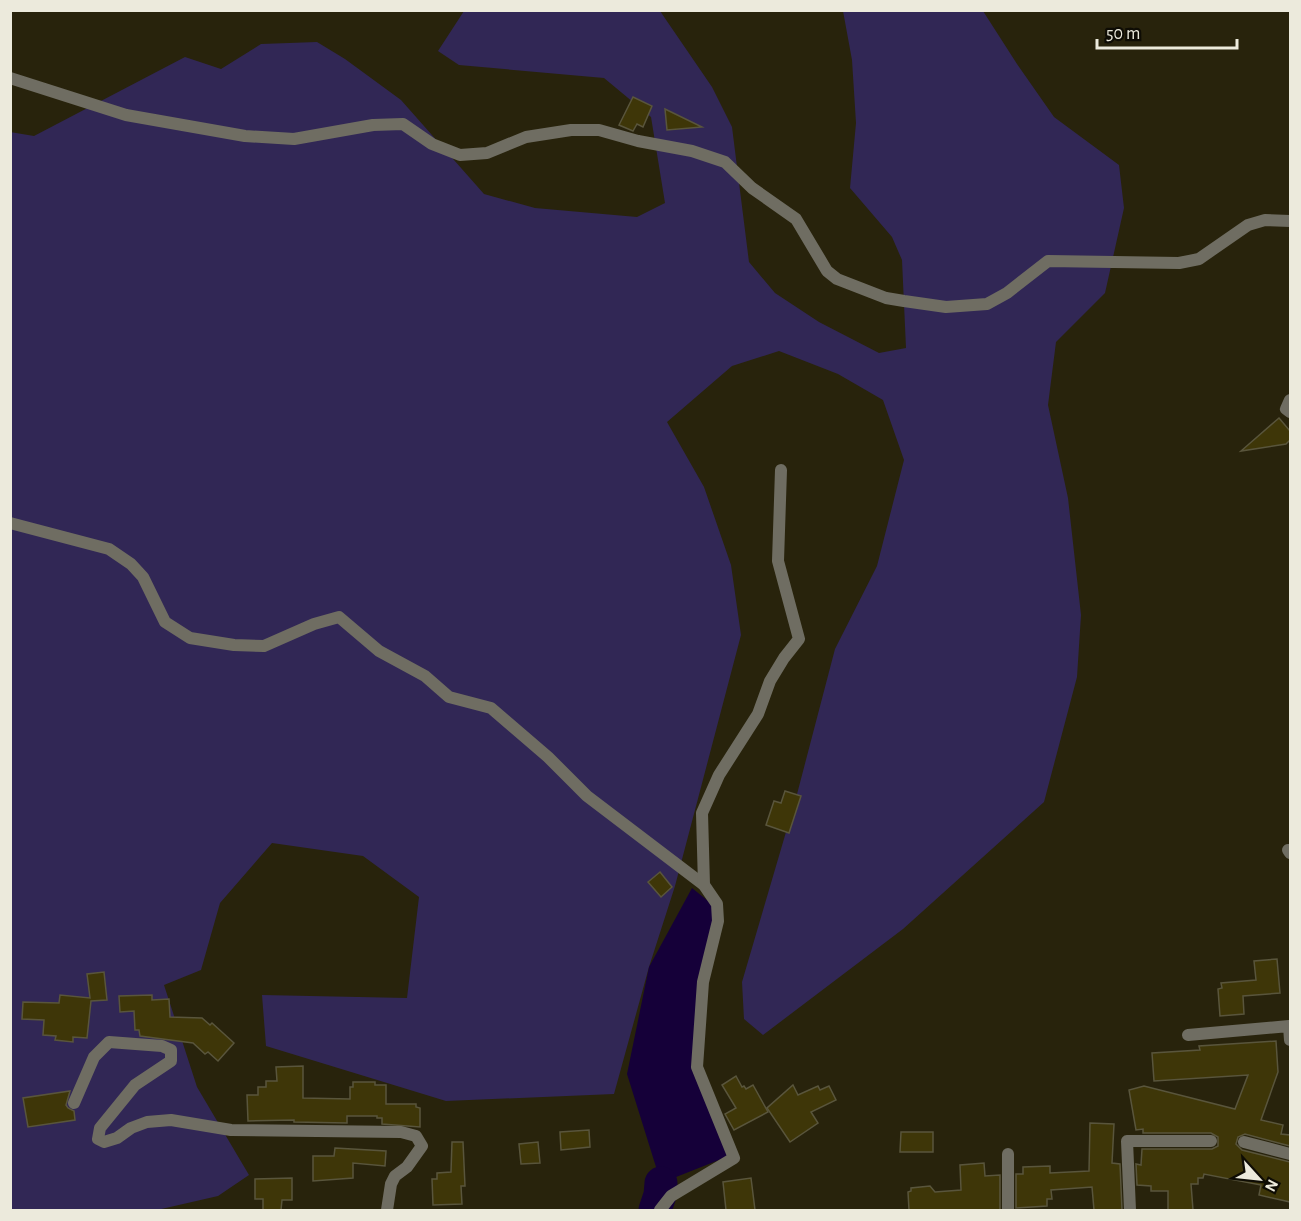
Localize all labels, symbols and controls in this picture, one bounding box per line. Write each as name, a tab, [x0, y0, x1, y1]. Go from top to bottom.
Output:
scale bar	[1097, 12, 1236, 50]
text: 50 m	[1106, 25, 1140, 43]
north arrow	[1229, 1149, 1289, 1209]
text: N	[1262, 1177, 1281, 1194]

